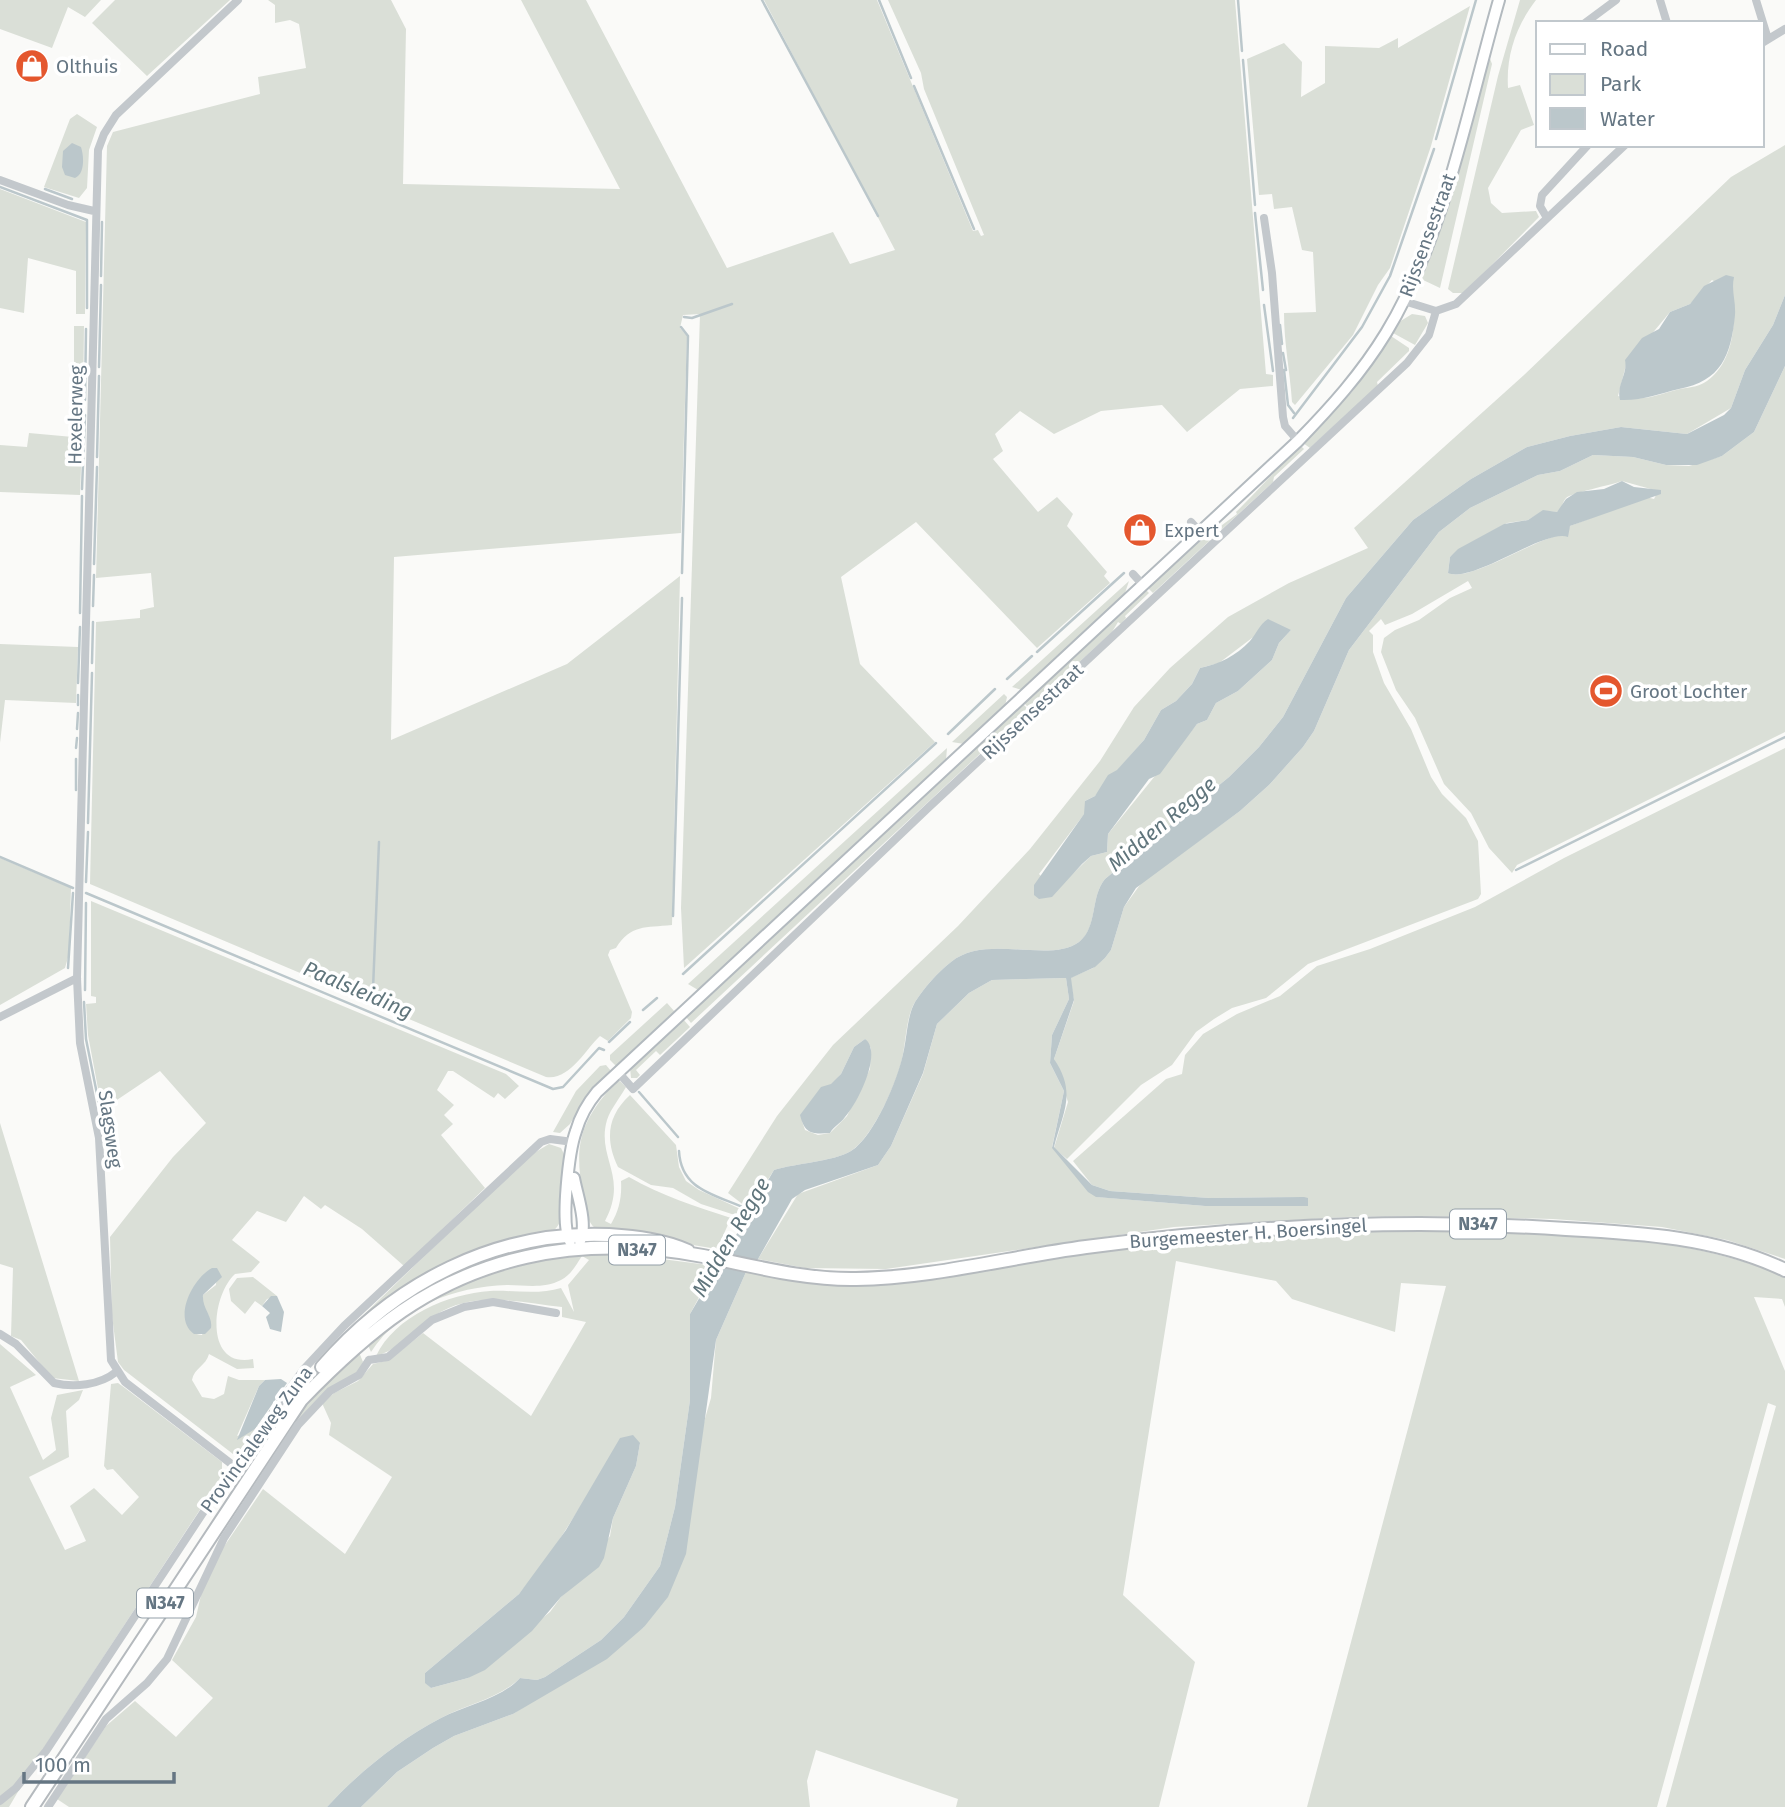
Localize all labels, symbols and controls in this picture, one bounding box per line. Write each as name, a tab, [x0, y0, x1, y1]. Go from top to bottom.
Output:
legend	[1536, 21, 1764, 147]
text: Road	[1600, 36, 1648, 62]
shop icon: Olthuis	[13, 47, 51, 85]
place label: Olthuis	[56, 55, 118, 78]
text: Park	[1600, 71, 1642, 97]
text: Water	[1600, 106, 1655, 132]
street label: Rijssensestraat	[1394, 170, 1461, 300]
street label: Hexelerweg	[63, 365, 88, 465]
shop icon: Expert	[1121, 511, 1159, 549]
place label: Expert	[1164, 519, 1219, 542]
street label: Rijssensestraat	[977, 658, 1088, 764]
sports icon: Groot Lochter	[1587, 672, 1625, 710]
place label: Groot Lochter	[1630, 680, 1748, 703]
water label: Midden Regge	[1103, 771, 1222, 877]
water label: Paalsleiding	[299, 955, 417, 1025]
street label: Slagsweg	[94, 1089, 127, 1170]
water label: Midden Regge	[686, 1173, 776, 1301]
road number: N347	[1450, 1210, 1506, 1238]
street label: Burgemeester H. Boersingel	[1128, 1214, 1368, 1253]
road number: N347	[609, 1236, 665, 1265]
street label: Provincialeweg Zuna	[195, 1361, 317, 1517]
road number: N347	[137, 1588, 193, 1618]
scale bar	[24, 1741, 175, 1785]
text: 100 m	[35, 1752, 91, 1778]

